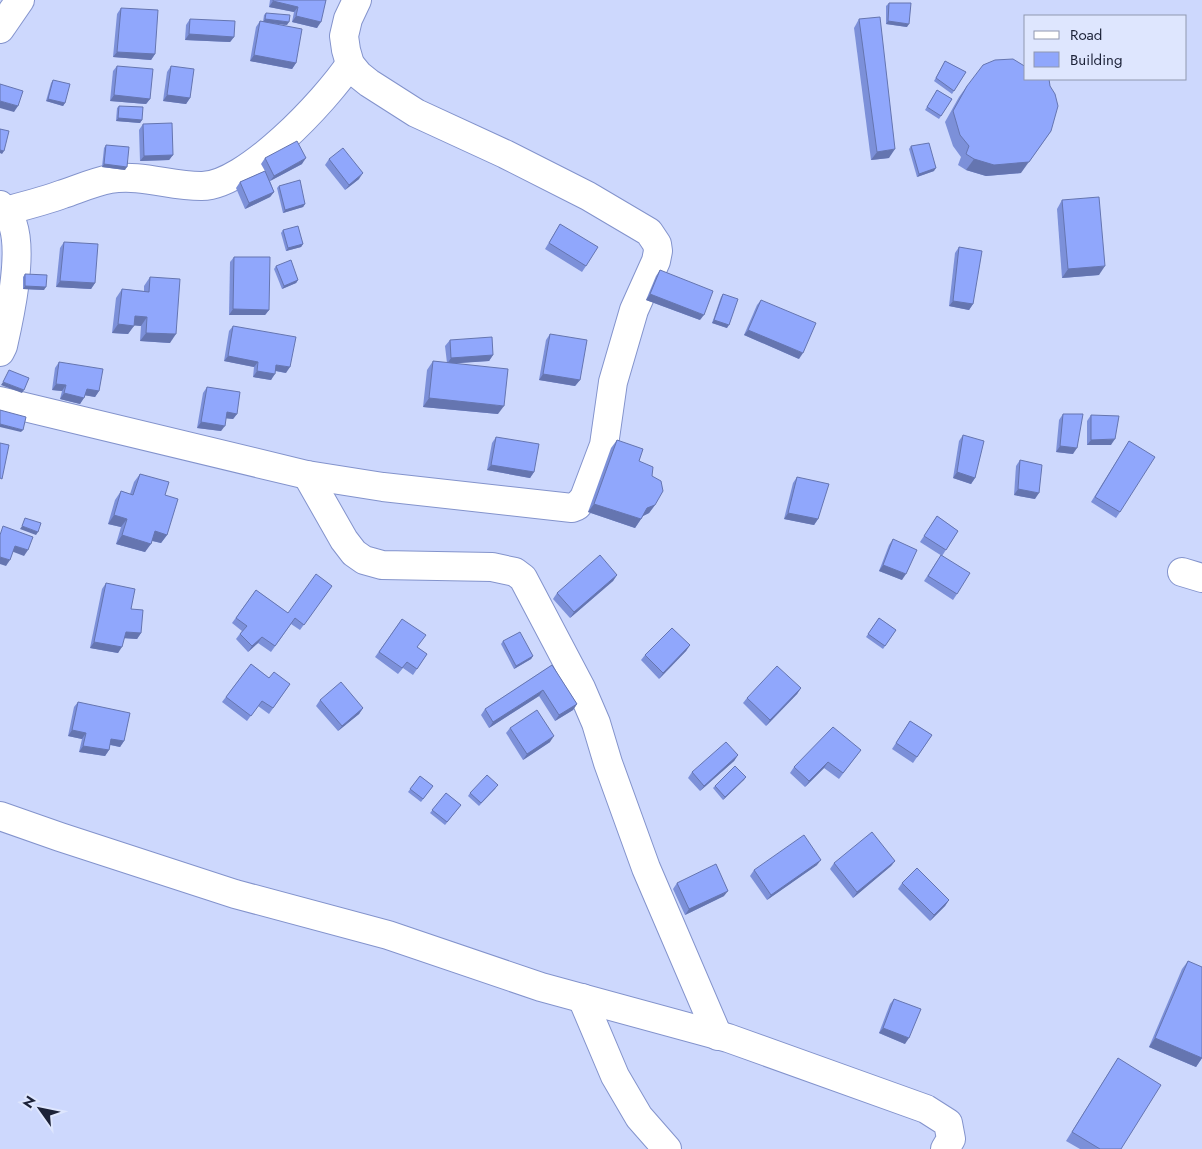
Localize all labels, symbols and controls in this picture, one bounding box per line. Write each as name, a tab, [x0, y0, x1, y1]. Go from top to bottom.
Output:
legend	[1024, 15, 1187, 80]
text: Road	[1070, 24, 1102, 46]
text: Building	[1070, 49, 1122, 71]
north arrow	[15, 1084, 65, 1134]
text: N	[18, 1092, 41, 1112]

